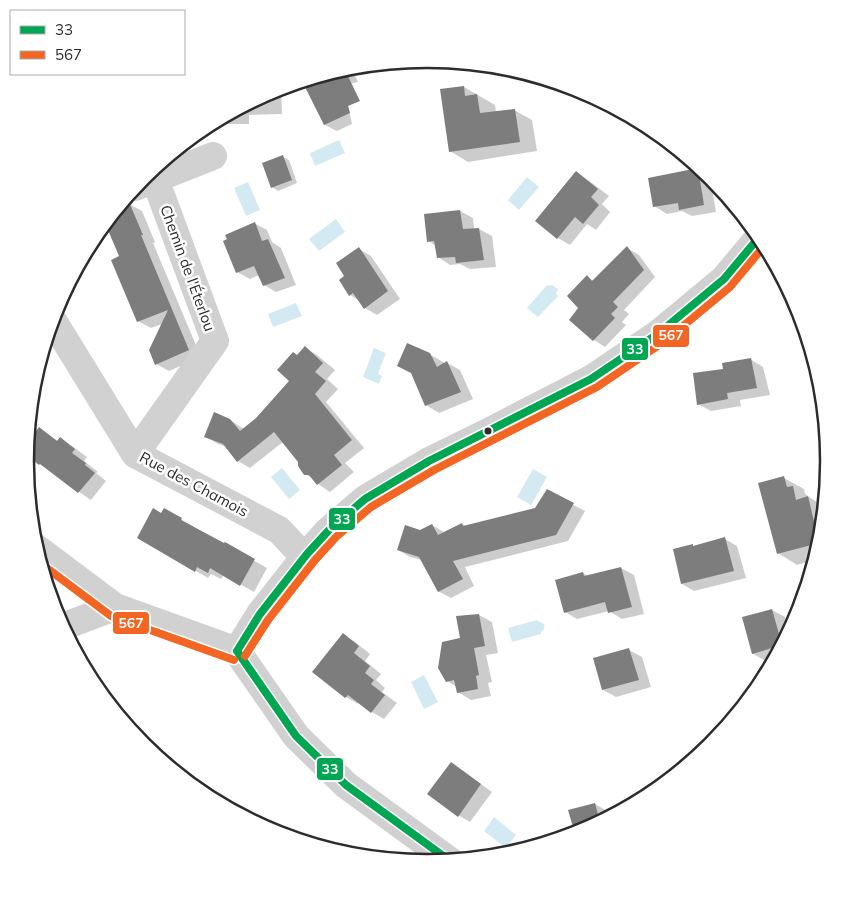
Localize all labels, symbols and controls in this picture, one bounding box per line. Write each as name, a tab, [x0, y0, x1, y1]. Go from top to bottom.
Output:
legend	[10, 10, 185, 75]
text: 33	[55, 20, 73, 39]
text: 567	[55, 45, 82, 64]
street label: Chemin de l'Éterlou	[156, 202, 220, 334]
line badge: 567	[652, 324, 690, 348]
text: 567	[658, 326, 684, 344]
line badge: 33	[621, 337, 649, 361]
text: 33	[627, 340, 643, 358]
unlabelled marker	[483, 426, 493, 436]
street label: Rue des Chamois	[136, 447, 252, 521]
line badge: 33	[328, 507, 356, 531]
text: 33	[334, 510, 350, 528]
line badge: 567	[112, 611, 150, 635]
text: 567	[118, 614, 144, 632]
line badge: 33	[316, 757, 344, 781]
text: 33	[322, 760, 338, 778]

